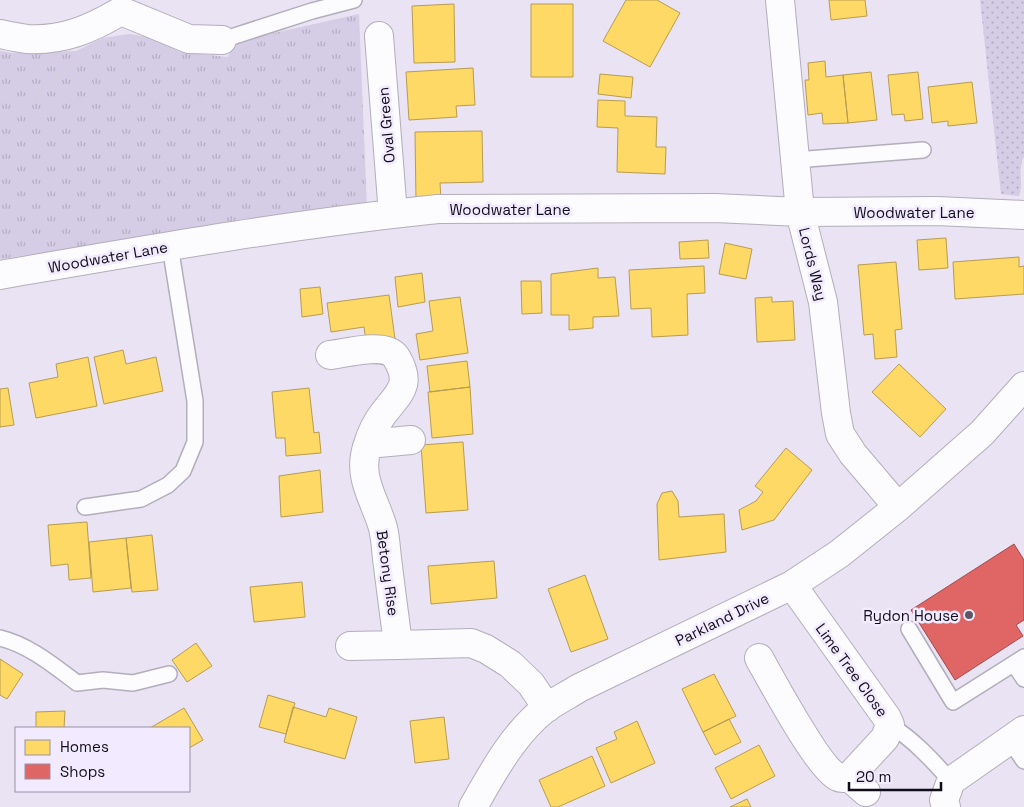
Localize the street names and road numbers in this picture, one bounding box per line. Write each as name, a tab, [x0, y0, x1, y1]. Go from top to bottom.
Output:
street label: Oval Green	[373, 86, 399, 164]
street label: Woodwater Lane	[449, 200, 571, 219]
street label: Woodwater Lane	[853, 203, 975, 222]
street label: Lords Way	[795, 225, 831, 303]
street label: Woodwater Lane	[47, 237, 169, 277]
street label: Betony Rise	[373, 529, 403, 617]
street label: Parkland Drive	[672, 588, 772, 650]
street label: Lime Tree Close	[812, 619, 892, 721]

